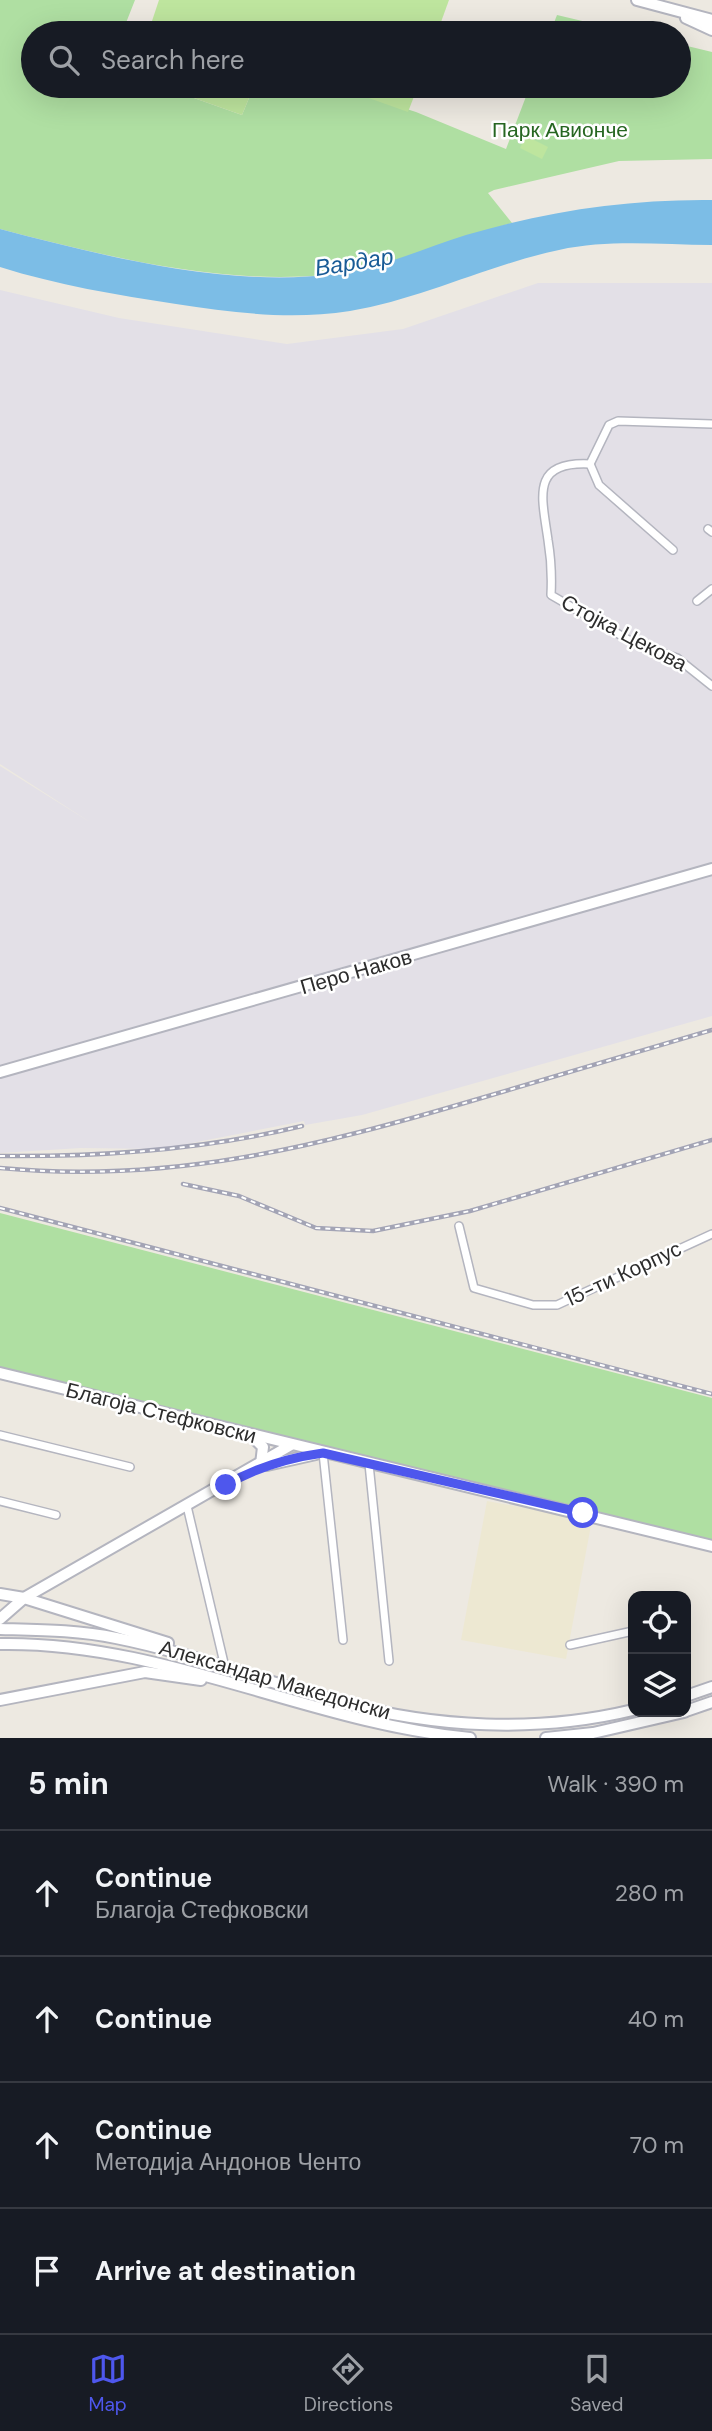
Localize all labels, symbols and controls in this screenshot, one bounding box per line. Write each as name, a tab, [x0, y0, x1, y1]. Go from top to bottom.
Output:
search box	[21, 21, 691, 98]
icon: search	[45, 41, 83, 79]
text: Search here	[101, 43, 244, 77]
park label: Парк Авионче	[492, 116, 628, 144]
water label: Вардар	[313, 241, 396, 283]
street label: Стојка Цекова	[556, 588, 692, 678]
street label: Перо Наков	[297, 943, 415, 1001]
street label: 15-ти Корпус	[560, 1235, 686, 1313]
street label: Благоја Стефковски	[63, 1376, 259, 1450]
route end	[210, 1469, 241, 1500]
route start	[567, 1497, 598, 1528]
map controls	[628, 1591, 691, 1717]
button: locate	[628, 1591, 691, 1654]
street label: Александар Македонски	[156, 1634, 394, 1726]
button: layers	[628, 1654, 691, 1717]
text: 5 min	[28, 1764, 109, 1803]
text: Walk · 390 m	[547, 1769, 684, 1799]
text: Continue	[95, 1861, 212, 1895]
icon: ahead	[28, 1874, 66, 1912]
text: 280 m	[615, 1878, 684, 1908]
text: Благоја Стефковски	[95, 1895, 309, 1925]
icon: ahead	[28, 2000, 66, 2038]
text: Continue	[95, 2002, 212, 2036]
text: 40 m	[628, 2004, 684, 2034]
text: Continue	[95, 2113, 212, 2147]
icon: ahead	[28, 2126, 66, 2164]
text: 70 m	[630, 2130, 684, 2160]
text: Методија Андонов Ченто	[95, 2147, 361, 2177]
icon: arrive	[28, 2252, 66, 2290]
text: Arrive at destination	[95, 2254, 356, 2288]
tab: Map	[89, 2350, 127, 2417]
tab: Directions	[304, 2350, 393, 2417]
tab: Saved	[570, 2350, 623, 2417]

